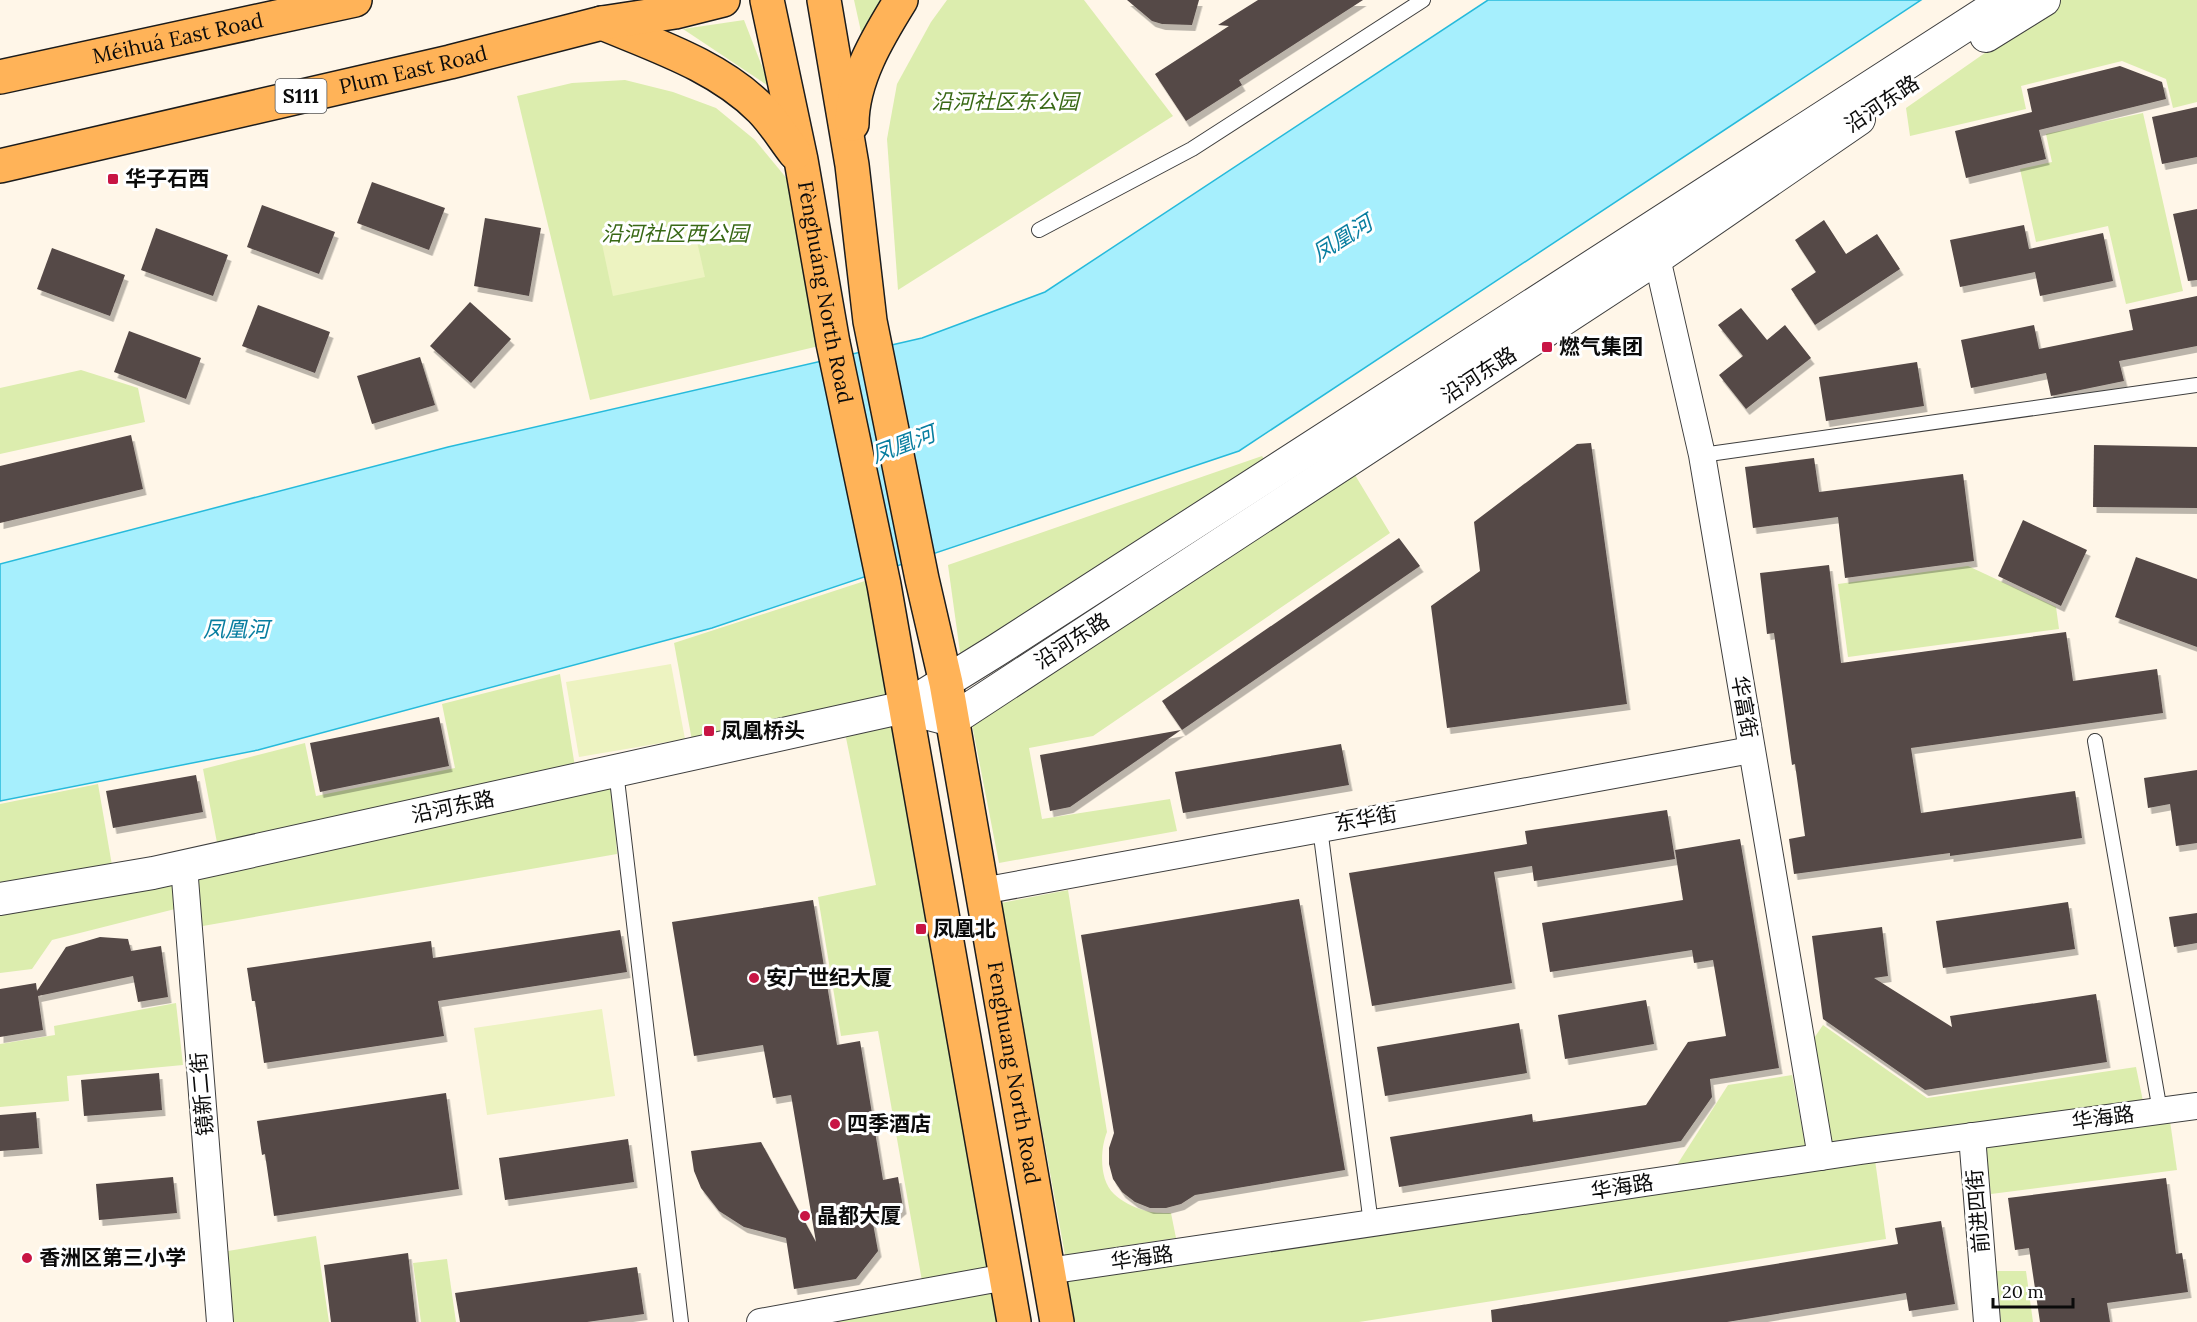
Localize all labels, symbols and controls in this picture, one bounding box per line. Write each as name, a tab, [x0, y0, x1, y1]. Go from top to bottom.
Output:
street label: Méihuá East Road	[90, 6, 266, 70]
street label: Plum East Road	[336, 39, 490, 100]
street label: 沿河东路	[1839, 69, 1924, 138]
road number: S111	[276, 79, 326, 113]
park label: 沿河社区东公园	[932, 88, 1081, 115]
place label: 华子石西	[125, 165, 209, 192]
marker: 华子石西	[106, 172, 120, 186]
street label: Fènghuáng North Road	[792, 179, 859, 406]
water label: 凤凰河	[1307, 207, 1381, 267]
park label: 沿河社区西公园	[602, 220, 751, 247]
place label: 燃气集团	[1559, 333, 1643, 360]
street label: 沿河东路	[1436, 340, 1521, 409]
marker: 燃气集团	[1540, 340, 1554, 354]
water label: 凤凰河	[867, 418, 943, 469]
street label: 沿河东路	[1029, 606, 1114, 675]
water label: 凤凰河	[203, 615, 273, 643]
street label: 华富街	[1726, 674, 1763, 740]
place label: 凤凰桥头	[721, 717, 805, 744]
marker: 凤凰桥头	[702, 724, 716, 738]
street label: 沿河东路	[409, 785, 497, 828]
street label: 东华街	[1333, 800, 1399, 837]
place label: 凤凰北	[933, 915, 996, 942]
marker: 凤凰北	[914, 922, 928, 936]
street label: Fenghuang North Road	[982, 959, 1047, 1186]
place label: 安广世纪大厦	[766, 964, 892, 991]
marker: 安广世纪大厦	[747, 971, 761, 985]
street label: 镜新二街	[184, 1051, 219, 1137]
street label: 华海路	[2070, 1100, 2136, 1135]
place label: 四季酒店	[847, 1110, 931, 1137]
marker: 四季酒店	[828, 1117, 842, 1131]
street label: 华海路	[1589, 1168, 1655, 1205]
street label: 前进四街	[1960, 1168, 1995, 1254]
place label: 晶都大厦	[817, 1202, 901, 1229]
marker: 晶都大厦	[798, 1209, 812, 1223]
street label: 华海路	[1109, 1240, 1175, 1275]
place label: 香洲区第三小学	[39, 1244, 186, 1271]
marker: 香洲区第三小学	[20, 1251, 34, 1265]
scale bar	[1993, 1271, 2072, 1309]
text: 20 m	[2002, 1280, 2044, 1303]

